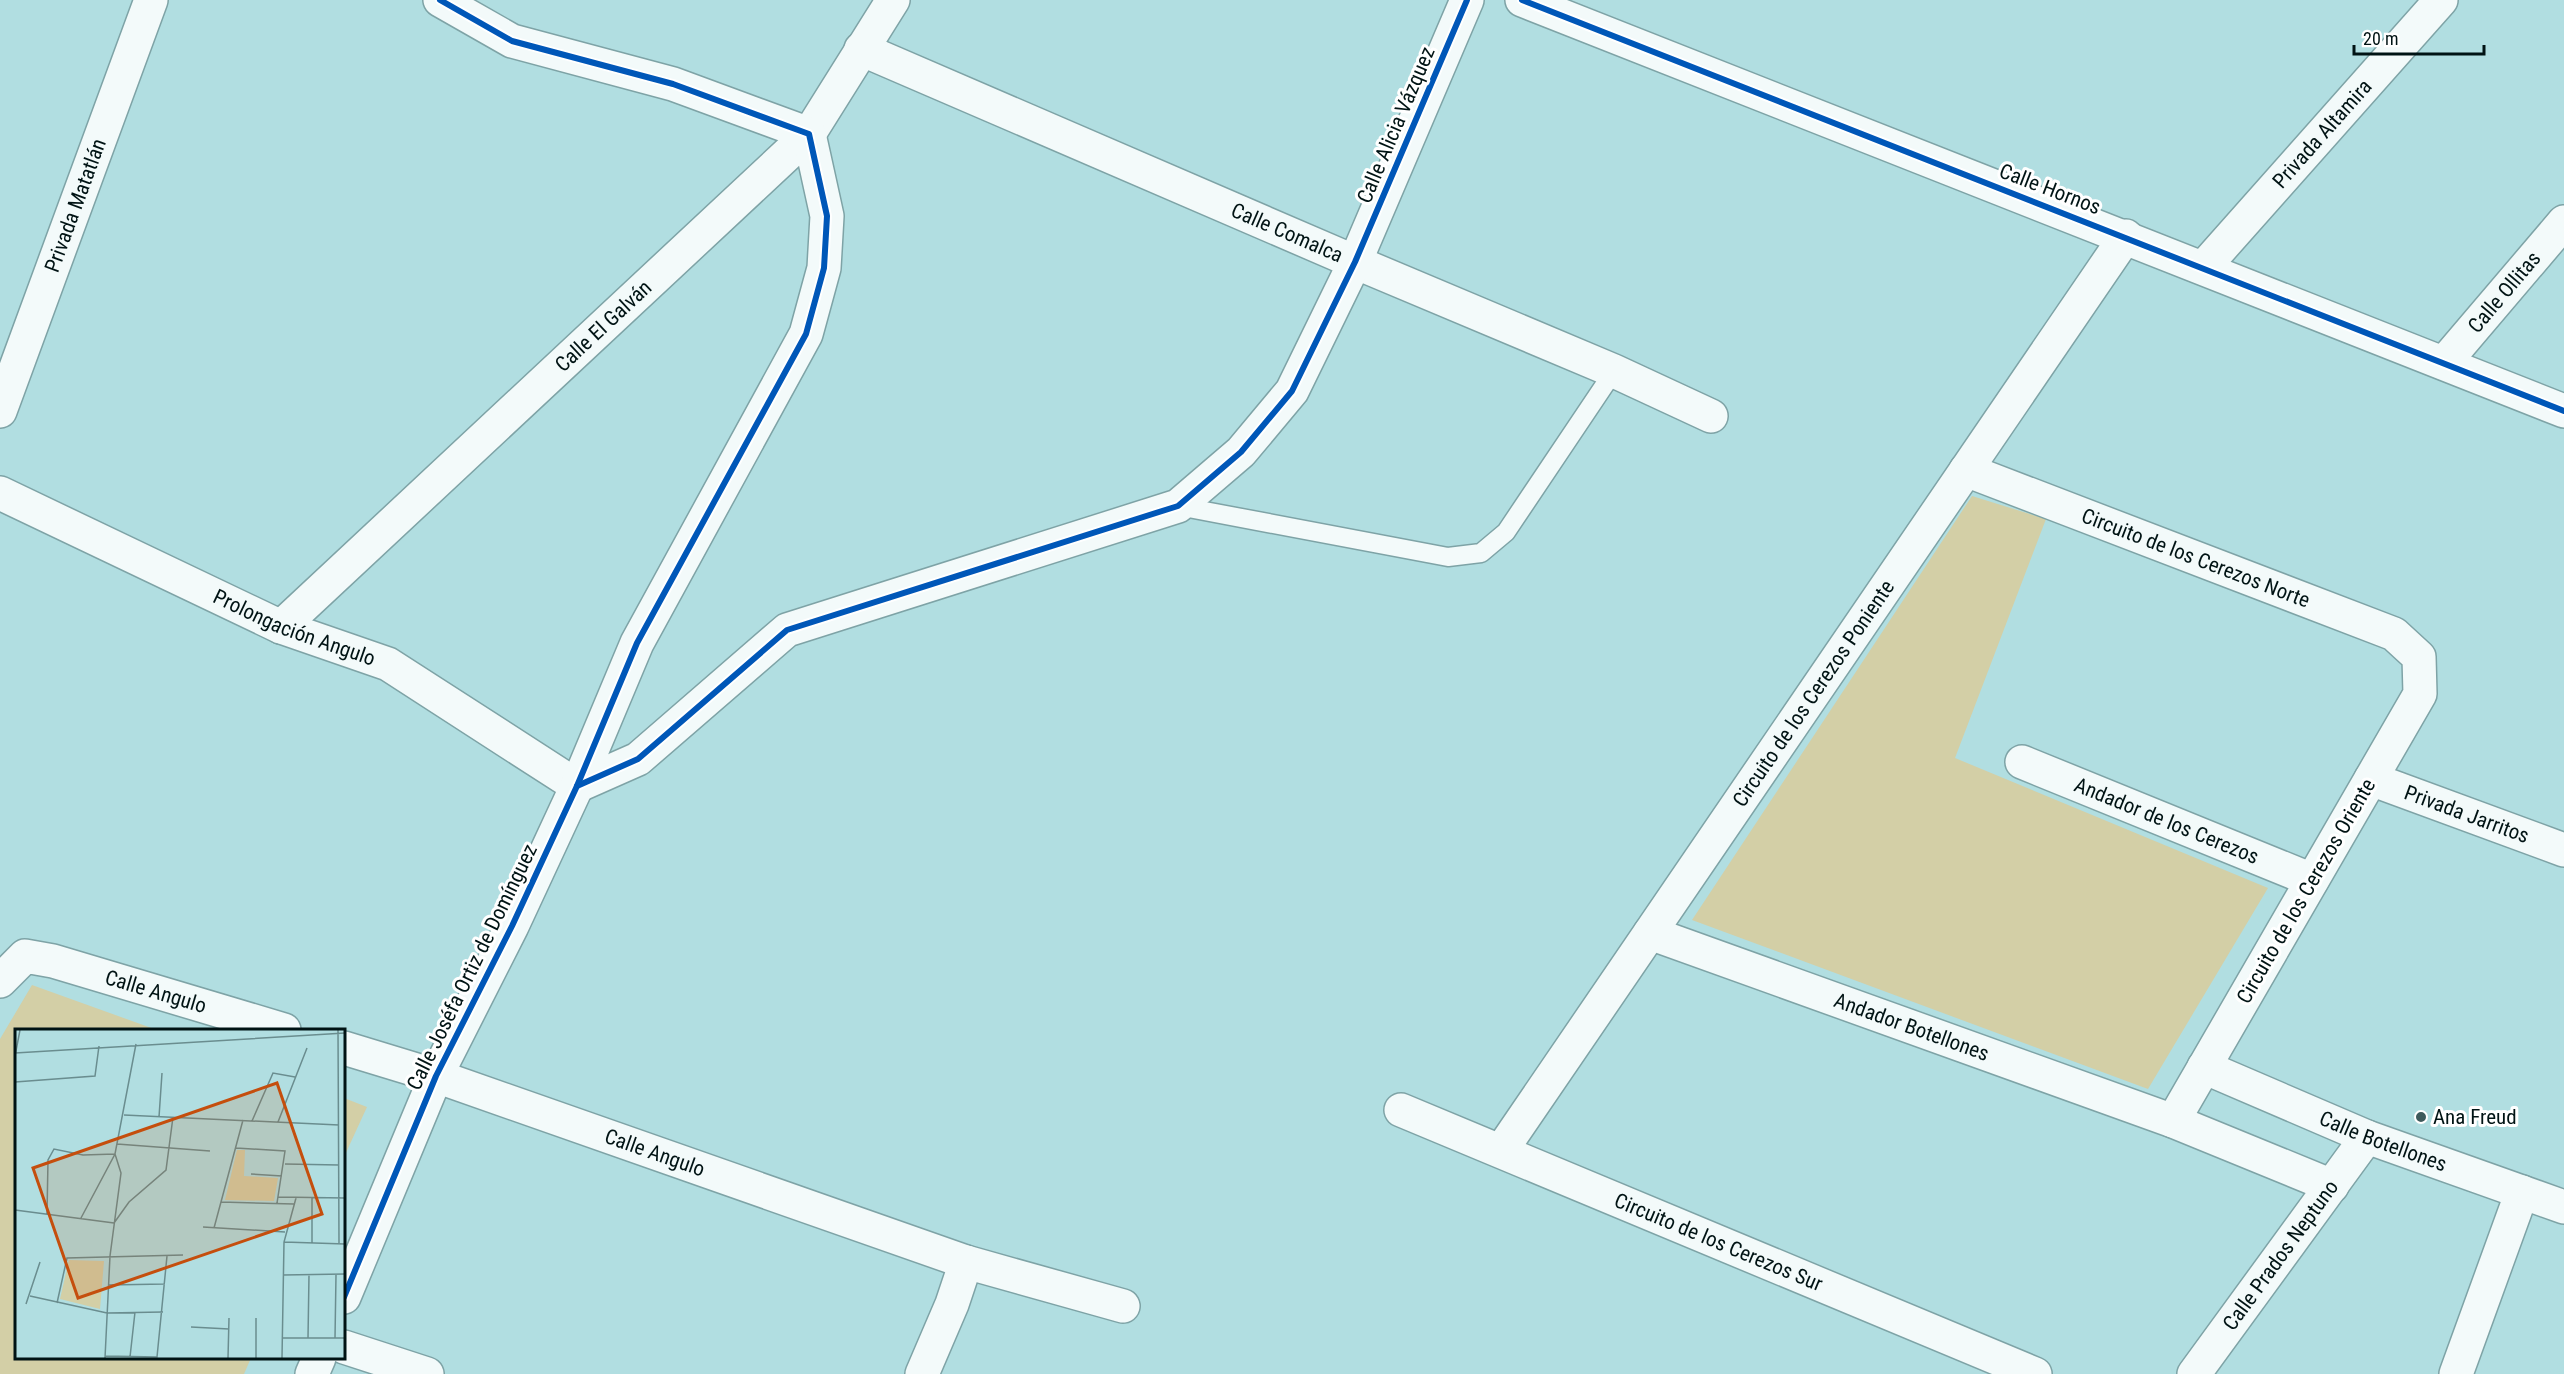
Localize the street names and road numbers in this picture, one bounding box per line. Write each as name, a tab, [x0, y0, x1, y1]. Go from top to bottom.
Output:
street label: Calle Alicia Vázquez	[1352, 43, 1440, 207]
street label: Privada Altamira	[2268, 75, 2377, 193]
street label: Privada Matatlán	[40, 135, 111, 276]
street label: Calle Hornos	[1996, 159, 2104, 219]
street label: Calle Comalca	[1228, 198, 1347, 267]
street label: Calle Ollitas	[2463, 247, 2546, 338]
street label: Calle El Galván	[550, 275, 656, 377]
street label: Circuito de los Cerezos Norte	[2078, 503, 2313, 613]
street label: Circuito de los Cerezos Poniente	[1728, 576, 1899, 811]
street label: Prolongación Angulo	[209, 584, 378, 671]
street label: Andador de los Cerezos	[2071, 773, 2262, 869]
street label: Circuito de los Cerezos Oriente	[2232, 774, 2380, 1008]
street label: Privada Jarritos	[2401, 780, 2532, 848]
street label: Calle Joséfa Ortiz de Domínguez	[402, 840, 542, 1094]
street label: Calle Angulo	[102, 965, 209, 1018]
street label: Andador Botellones	[1831, 988, 1992, 1066]
street label: Calle Botellones	[2316, 1106, 2450, 1176]
street label: Calle Angulo	[601, 1124, 708, 1181]
street label: Calle Prados Neptuno	[2218, 1176, 2343, 1335]
street label: Circuito de los Cerezos Sur	[1611, 1188, 1826, 1296]

